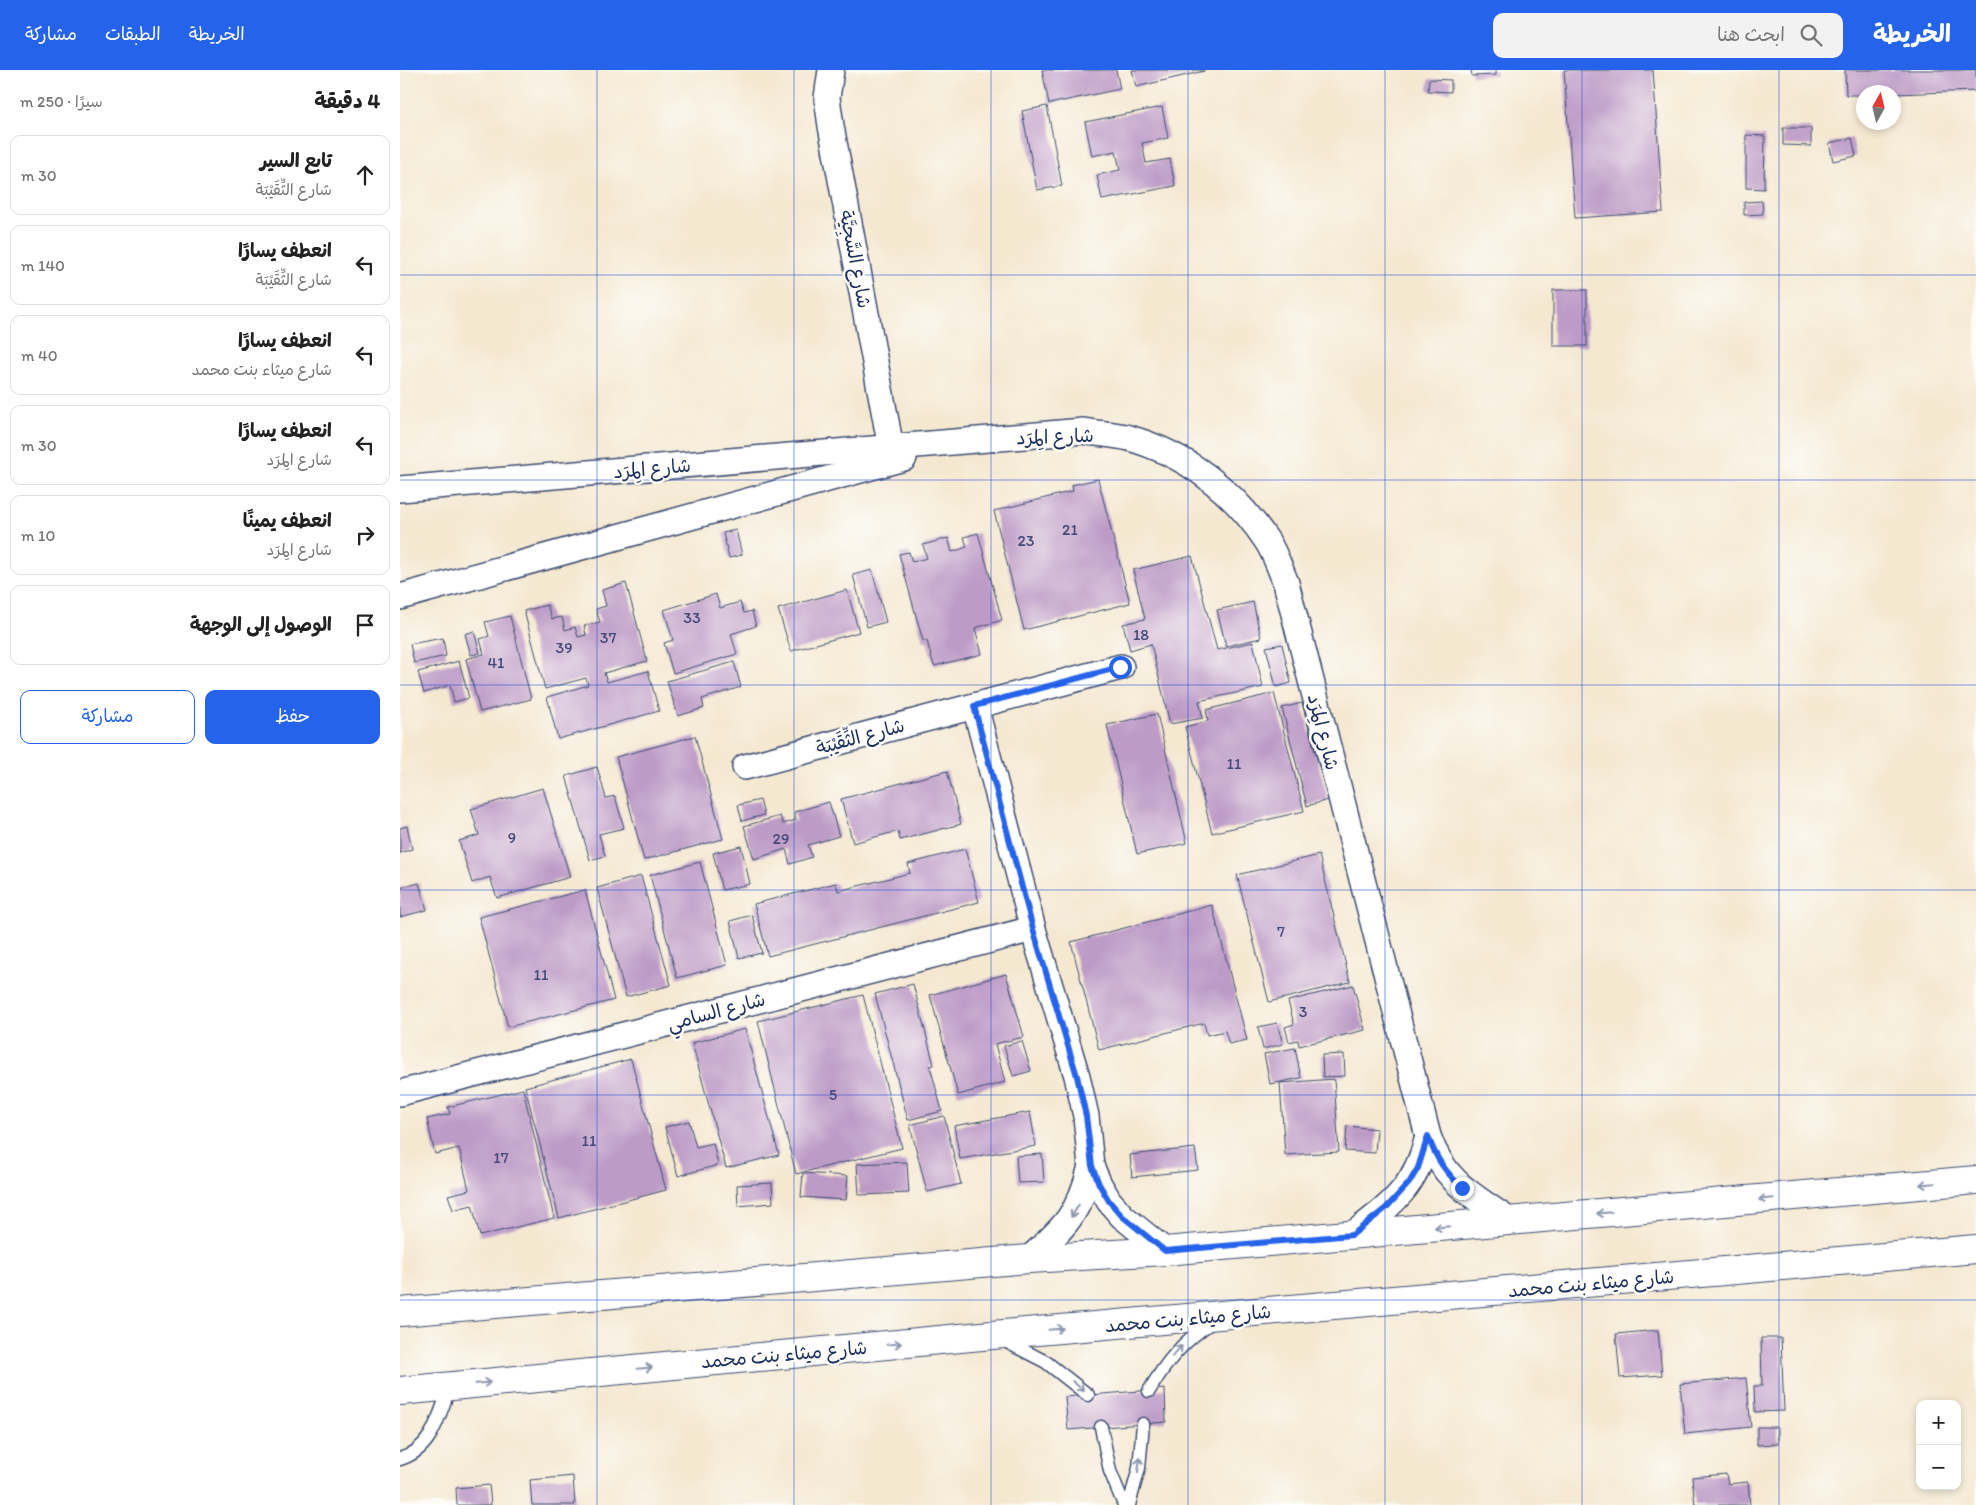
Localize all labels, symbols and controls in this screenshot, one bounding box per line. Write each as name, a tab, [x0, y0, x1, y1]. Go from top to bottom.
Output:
search box	[1493, 13, 1843, 58]
text: الخريطة	[1873, 19, 1951, 48]
icon: search	[1797, 21, 1825, 49]
text: مشاركة	[25, 23, 77, 45]
text: الطبقات	[105, 23, 161, 45]
text: الخريطة	[189, 23, 245, 45]
text: ابحث هنا	[1717, 23, 1785, 46]
north arrow	[1856, 85, 1901, 130]
text: 4 دقيقة	[314, 88, 380, 113]
text: سيرًا · 250 m	[20, 92, 103, 111]
text: تابع السير	[260, 149, 332, 172]
icon: ahead	[351, 161, 379, 189]
text: 30 m	[21, 166, 57, 185]
text: شارع الثِّقَيْبَة	[255, 180, 332, 199]
street label: شارع السَّجِيَّة	[830, 208, 876, 311]
text: انعطف يسارًا	[238, 239, 332, 262]
icon: left	[351, 251, 379, 279]
text: 140 m	[21, 256, 65, 275]
text: شارع الثِّقَيْبَة	[255, 270, 332, 289]
text: انعطف يسارًا	[238, 329, 332, 352]
icon: left	[351, 341, 379, 369]
text: 40 m	[21, 346, 58, 365]
text: شارع ميثاء بنت محمد	[191, 360, 332, 379]
text: انعطف يسارًا	[238, 419, 332, 442]
street label: شارع المِرَد	[1016, 424, 1094, 452]
icon: left	[351, 431, 379, 459]
text: 30 m	[21, 436, 57, 455]
text: شارع المِرَد	[267, 450, 332, 469]
street label: شارع المِرَد	[612, 454, 692, 486]
text: انعطف يمينًا	[243, 509, 332, 532]
house number: 21	[1062, 520, 1078, 539]
icon: right	[351, 521, 379, 549]
text: 10 m	[21, 526, 55, 545]
house number: 23	[1017, 531, 1035, 550]
text: شارع المِرَد	[267, 540, 332, 559]
house number: 33	[683, 608, 701, 627]
icon: arrive	[351, 611, 379, 639]
text: الوصول إلى الوجهة	[190, 613, 332, 636]
house number: 18	[1133, 625, 1149, 644]
house number: 37	[600, 628, 616, 647]
house number: 39	[555, 638, 573, 657]
house number: 41	[487, 653, 505, 672]
route start	[1109, 656, 1132, 679]
button: مشاركة	[20, 690, 195, 744]
button: حفظ	[205, 690, 380, 744]
street label: شارع المِرَد	[1300, 692, 1344, 773]
street label: شارع الثِّقَيْبَة	[813, 711, 908, 761]
house number: 11	[1227, 754, 1242, 773]
house number: 9	[508, 828, 516, 847]
house number: 29	[773, 829, 789, 848]
house number: 7	[1277, 922, 1285, 941]
house number: 11	[534, 965, 549, 984]
street label: شارع السامي	[665, 987, 769, 1040]
house number: 3	[1299, 1002, 1308, 1021]
house number: 5	[829, 1085, 837, 1104]
house number: 11	[582, 1131, 597, 1150]
house number: 17	[493, 1148, 509, 1167]
route end	[1451, 1177, 1474, 1200]
one-way arrow	[1920, 1180, 1936, 1189]
one-way arrow	[1758, 1194, 1774, 1203]
one-way arrow	[1069, 1204, 1079, 1218]
one-way arrow	[1596, 1208, 1612, 1218]
one-way arrow	[1434, 1222, 1450, 1232]
street label: شارع ميثاء بنت محمد	[1507, 1265, 1675, 1304]
street label: شارع ميثاء بنت محمد	[1104, 1300, 1272, 1339]
one-way arrow	[1048, 1325, 1064, 1334]
street label: شارع ميثاء بنت محمد	[700, 1336, 868, 1375]
one-way arrow	[886, 1339, 902, 1349]
one-way arrow	[1171, 1345, 1183, 1358]
one-way arrow	[637, 1363, 653, 1372]
one-way arrow	[475, 1378, 491, 1388]
one-way arrow	[1072, 1381, 1085, 1392]
map controls	[1916, 1400, 1961, 1490]
button: +	[1916, 1400, 1961, 1445]
button: −	[1916, 1445, 1961, 1490]
one-way arrow	[1135, 1457, 1145, 1473]

